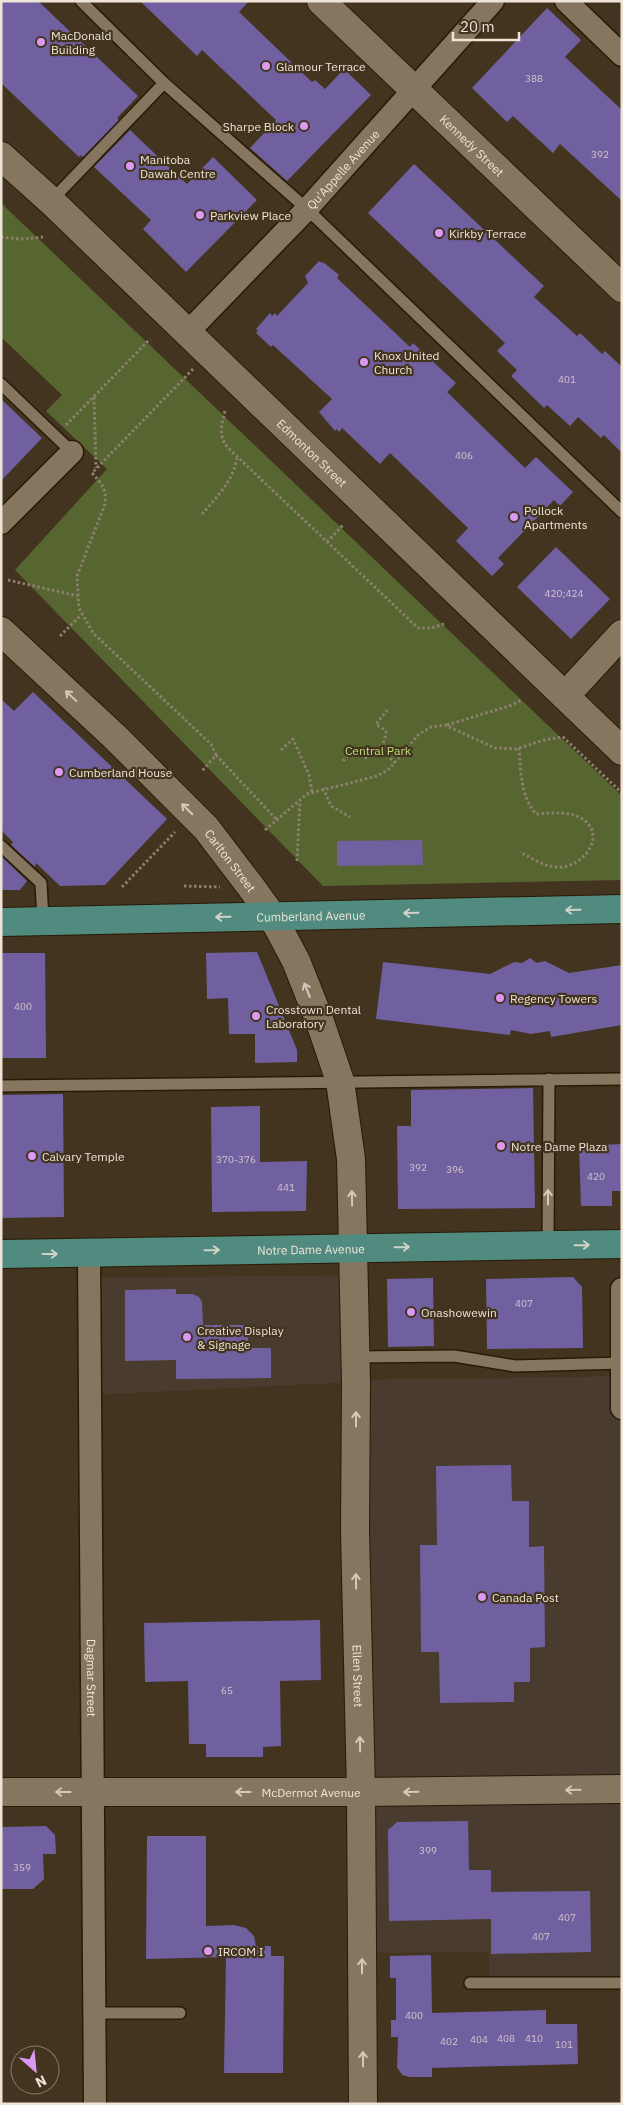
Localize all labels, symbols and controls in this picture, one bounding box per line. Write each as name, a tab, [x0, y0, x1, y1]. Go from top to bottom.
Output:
scale bar	[453, 10, 519, 42]
text: 20 m	[460, 17, 495, 36]
place label: MacDonald Building	[51, 28, 111, 57]
marker: MacDonald Building	[35, 36, 47, 48]
place label: Glamour Terrace	[276, 59, 366, 74]
marker: Glamour Terrace	[260, 60, 272, 72]
house number: 388	[525, 72, 543, 85]
street label: Kennedy Street	[437, 111, 507, 179]
place label: Sharpe Block	[223, 119, 295, 134]
marker: Sharpe Block	[298, 120, 310, 132]
street label: Qu'Appelle Avenue	[303, 126, 382, 212]
house number: 392	[591, 148, 609, 161]
place label: Manitoba Dawah Centre	[140, 152, 216, 181]
marker: Manitoba Dawah Centre	[124, 160, 136, 172]
place label: Parkview Place	[210, 208, 291, 223]
marker: Parkview Place	[194, 209, 206, 221]
place label: Kirkby Terrace	[449, 226, 527, 241]
marker: Kirkby Terrace	[433, 227, 445, 239]
place label: Knox United Church	[374, 348, 439, 377]
marker: Knox United Church	[358, 356, 370, 368]
house number: 401	[558, 373, 576, 386]
street label: Edmonton Street	[274, 416, 350, 490]
house number: 406	[455, 449, 473, 462]
place label: Pollock Apartments	[524, 503, 588, 532]
marker: Pollock Apartments	[508, 511, 520, 523]
house number: 420;424	[545, 587, 583, 600]
one-way arrow	[64, 690, 77, 701]
park label: Central Park	[345, 743, 412, 758]
place label: Cumberland House	[69, 765, 173, 780]
marker: Cumberland House	[53, 766, 65, 778]
one-way arrow	[181, 803, 193, 815]
street label: Carlton Street	[202, 826, 259, 895]
one-way arrow	[565, 905, 582, 915]
street label: Cumberland Avenue	[256, 907, 366, 924]
one-way arrow	[403, 908, 419, 918]
one-way arrow	[215, 912, 231, 921]
one-way arrow	[302, 983, 312, 998]
place label: Regency Towers	[510, 991, 598, 1006]
marker: Regency Towers	[494, 992, 506, 1004]
house number: 400	[14, 1000, 32, 1013]
place label: Crosstown Dental Laboratory	[266, 1002, 361, 1031]
marker: Crosstown Dental Laboratory	[250, 1010, 262, 1022]
place label: Notre Dame Plaza	[511, 1139, 608, 1154]
marker: Notre Dame Plaza	[495, 1140, 507, 1152]
place label: Calvary Temple	[42, 1149, 125, 1164]
marker: Calvary Temple	[26, 1150, 38, 1162]
house number: 370-376	[216, 1153, 256, 1166]
house number: 392	[409, 1161, 427, 1174]
house number: 396	[446, 1163, 464, 1176]
house number: 420	[587, 1170, 605, 1183]
house number: 441	[277, 1181, 295, 1194]
one-way arrow	[543, 1189, 553, 1205]
one-way arrow	[347, 1191, 357, 1207]
one-way arrow	[574, 1240, 590, 1250]
street label: Notre Dame Avenue	[257, 1241, 365, 1257]
one-way arrow	[394, 1242, 410, 1251]
one-way arrow	[204, 1246, 220, 1255]
one-way arrow	[42, 1249, 58, 1259]
house number: 407	[515, 1297, 533, 1310]
place label: Onashowewin	[421, 1305, 497, 1320]
marker: Onashowewin	[405, 1306, 417, 1318]
place label: Creative Display & Signage	[197, 1323, 284, 1352]
marker: Creative Display & Signage	[181, 1331, 193, 1343]
one-way arrow	[351, 1411, 361, 1428]
one-way arrow	[352, 1574, 361, 1590]
place label: Canada Post	[492, 1590, 559, 1605]
marker: Canada Post	[476, 1591, 488, 1603]
street label: Dagmar Street	[84, 1639, 100, 1717]
street label: Ellen Street	[350, 1644, 367, 1707]
house number: 65	[221, 1684, 233, 1697]
one-way arrow	[355, 1736, 365, 1752]
street label: McDermot Avenue	[261, 1785, 361, 1800]
one-way arrow	[565, 1785, 582, 1795]
one-way arrow	[55, 1787, 71, 1797]
one-way arrow	[235, 1787, 251, 1797]
one-way arrow	[403, 1787, 419, 1797]
house number: 399	[419, 1844, 437, 1857]
house number: 359	[13, 1861, 31, 1874]
house number: 407	[558, 1911, 576, 1924]
house number: 407	[532, 1930, 550, 1943]
place label: IRCOM I	[218, 1944, 264, 1959]
marker: IRCOM I	[202, 1945, 214, 1957]
one-way arrow	[357, 1958, 367, 1974]
house number: 400	[405, 2009, 423, 2022]
house number: 408	[497, 2032, 515, 2045]
house number: 410	[525, 2032, 543, 2045]
house number: 404	[470, 2033, 488, 2046]
house number: 402	[440, 2035, 458, 2048]
house number: 101	[555, 2038, 573, 2051]
north arrow	[10, 2045, 60, 2095]
one-way arrow	[358, 2051, 368, 2068]
text: N	[32, 2071, 50, 2092]

